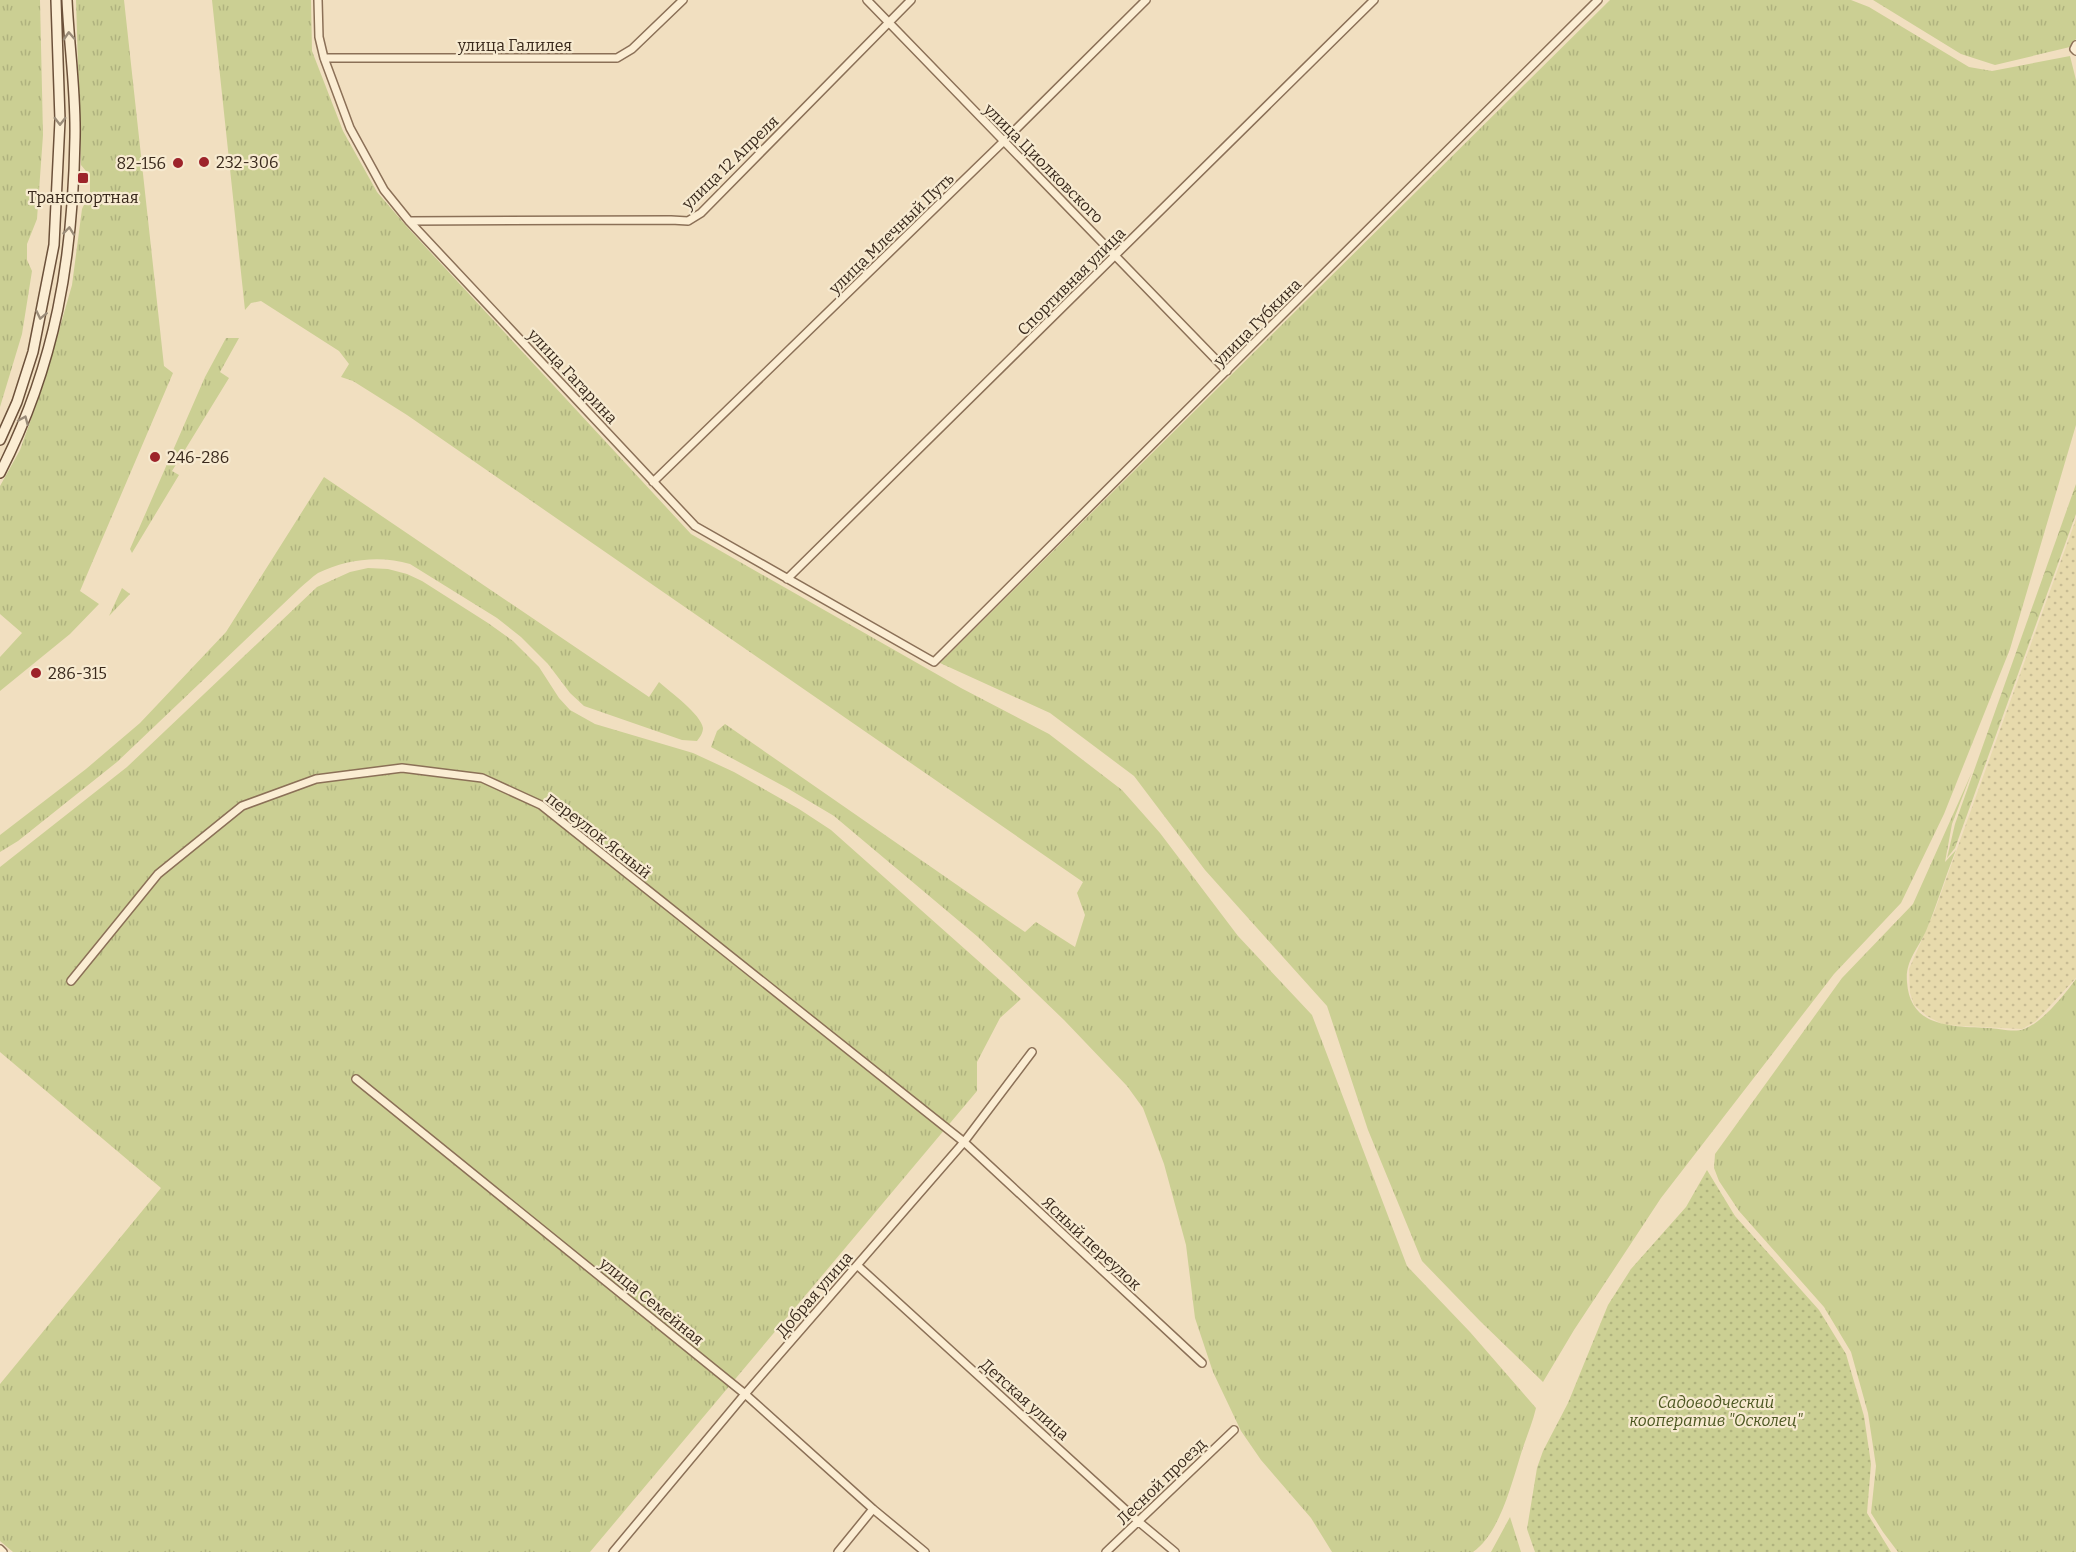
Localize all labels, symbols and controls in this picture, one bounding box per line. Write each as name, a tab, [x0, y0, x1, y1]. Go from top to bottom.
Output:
one-way arrow	[62, 32, 75, 41]
street label: улица Галилея	[457, 36, 572, 55]
street label: улица Циолковского	[979, 99, 1107, 227]
street label: улица 12 Апреля	[677, 111, 783, 214]
one-way arrow	[54, 117, 66, 126]
place label: 232-306	[216, 153, 278, 172]
place label: 82-156	[117, 154, 166, 173]
marker: 232-306	[197, 155, 211, 169]
marker: 82-156	[171, 156, 185, 170]
street label: улица Млечный Путь	[824, 169, 958, 298]
marker: Транспортная	[76, 171, 90, 185]
place label: Транспортная	[27, 188, 139, 207]
street label: Спортивная улица	[1013, 223, 1129, 339]
one-way arrow	[62, 226, 75, 235]
street label: улица Губкина	[1209, 275, 1305, 371]
one-way arrow	[35, 310, 48, 320]
street label: улица Гагарина	[523, 324, 621, 428]
one-way arrow	[17, 415, 29, 426]
place label: 246-286	[167, 448, 229, 467]
marker: 246-286	[148, 450, 162, 464]
place label: 286-315	[48, 664, 107, 683]
marker: 286-315	[29, 666, 43, 680]
street label: переулок Ясный	[542, 788, 655, 882]
street label: Ясный переулок	[1038, 1193, 1146, 1295]
street label: Добрая улица	[772, 1248, 857, 1341]
street label: улица Семейная	[595, 1253, 708, 1349]
street label: Детская улица	[977, 1355, 1073, 1444]
park label: Садоводческий кооператив "Осколец"	[1629, 1393, 1804, 1430]
street label: Лесной проезд	[1113, 1434, 1210, 1529]

